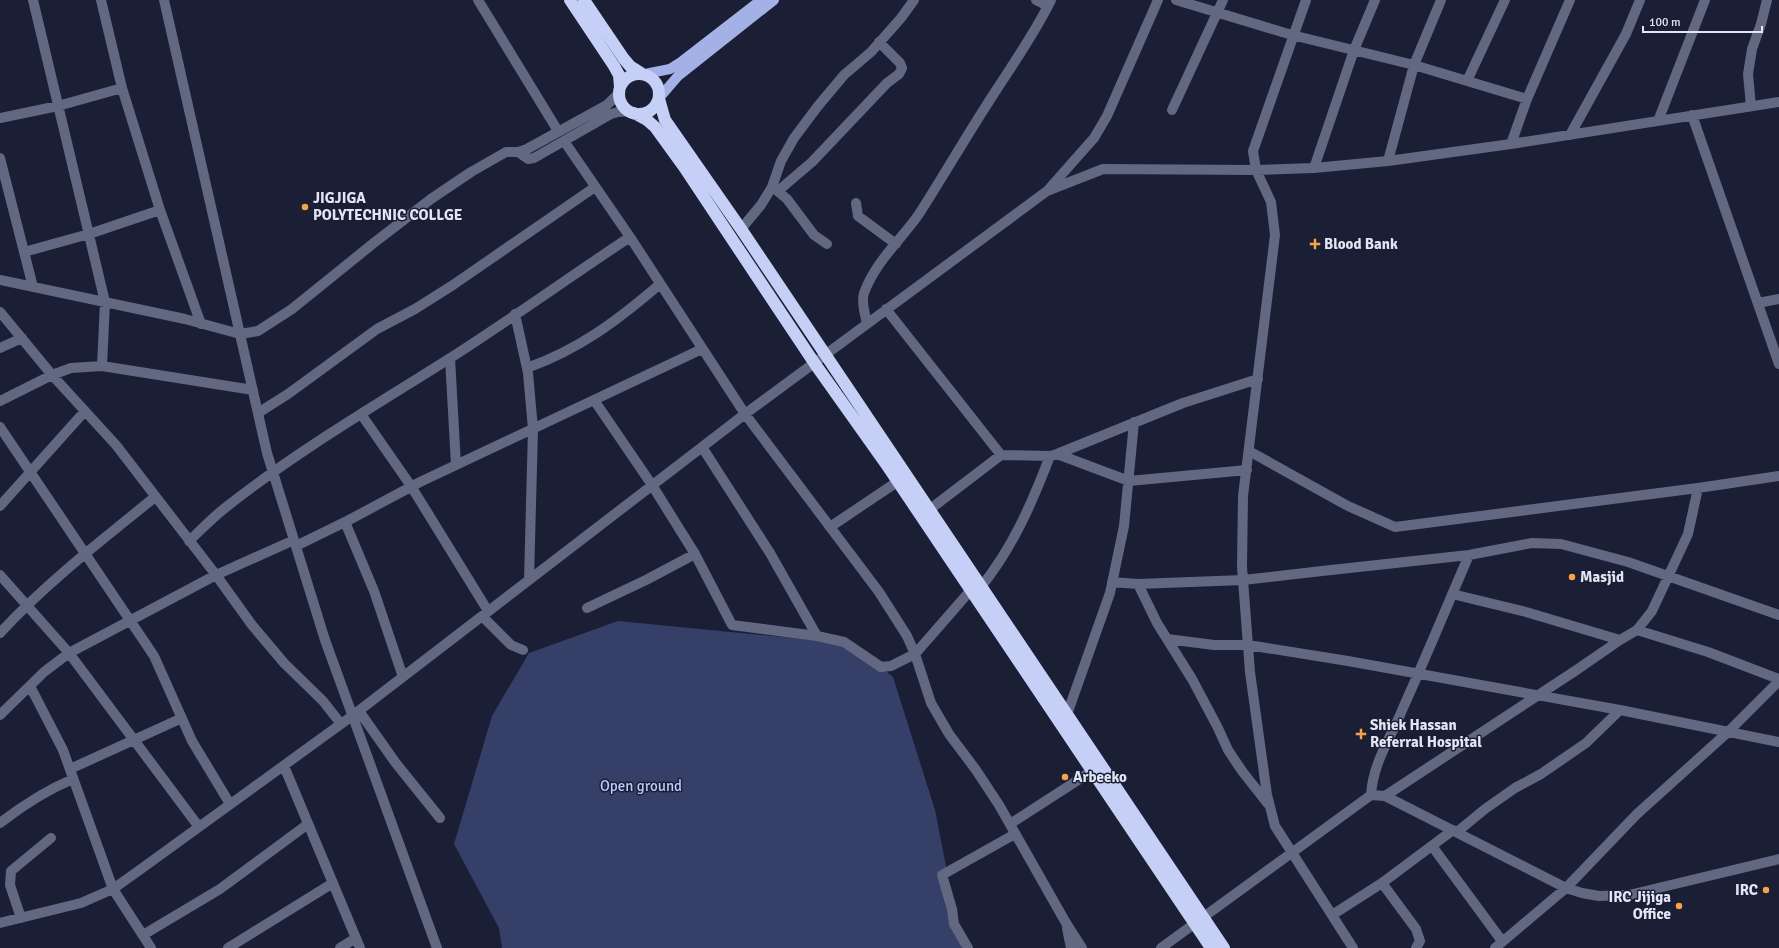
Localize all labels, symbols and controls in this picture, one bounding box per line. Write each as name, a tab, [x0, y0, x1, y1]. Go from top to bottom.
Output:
scale bar	[1643, 8, 1762, 34]
text: 100 m	[1649, 15, 1681, 30]
place label: JIGJIGA POLYTECHNIC COLLGE	[313, 189, 463, 224]
marker: JIGJIGA POLYTECHNIC COLLGE	[300, 202, 310, 212]
place label: Blood Bank	[1324, 235, 1398, 253]
marker: Blood Bank	[1309, 238, 1321, 250]
place label: Masjid	[1580, 568, 1624, 586]
marker: Masjid	[1567, 572, 1577, 582]
place label: Shiek Hassan Referral Hospital	[1370, 716, 1482, 751]
marker: Shiek Hassan Referral Hospital	[1355, 728, 1367, 740]
place label: Arbeeko	[1073, 768, 1127, 786]
marker: Arbeeko	[1060, 772, 1070, 782]
park label: Open ground	[600, 777, 682, 795]
place label: IRC	[1735, 881, 1758, 899]
marker: IRC	[1761, 885, 1771, 895]
place label: IRC Jijiga Office	[1609, 888, 1671, 923]
marker: IRC Jijiga Office	[1674, 901, 1684, 911]

